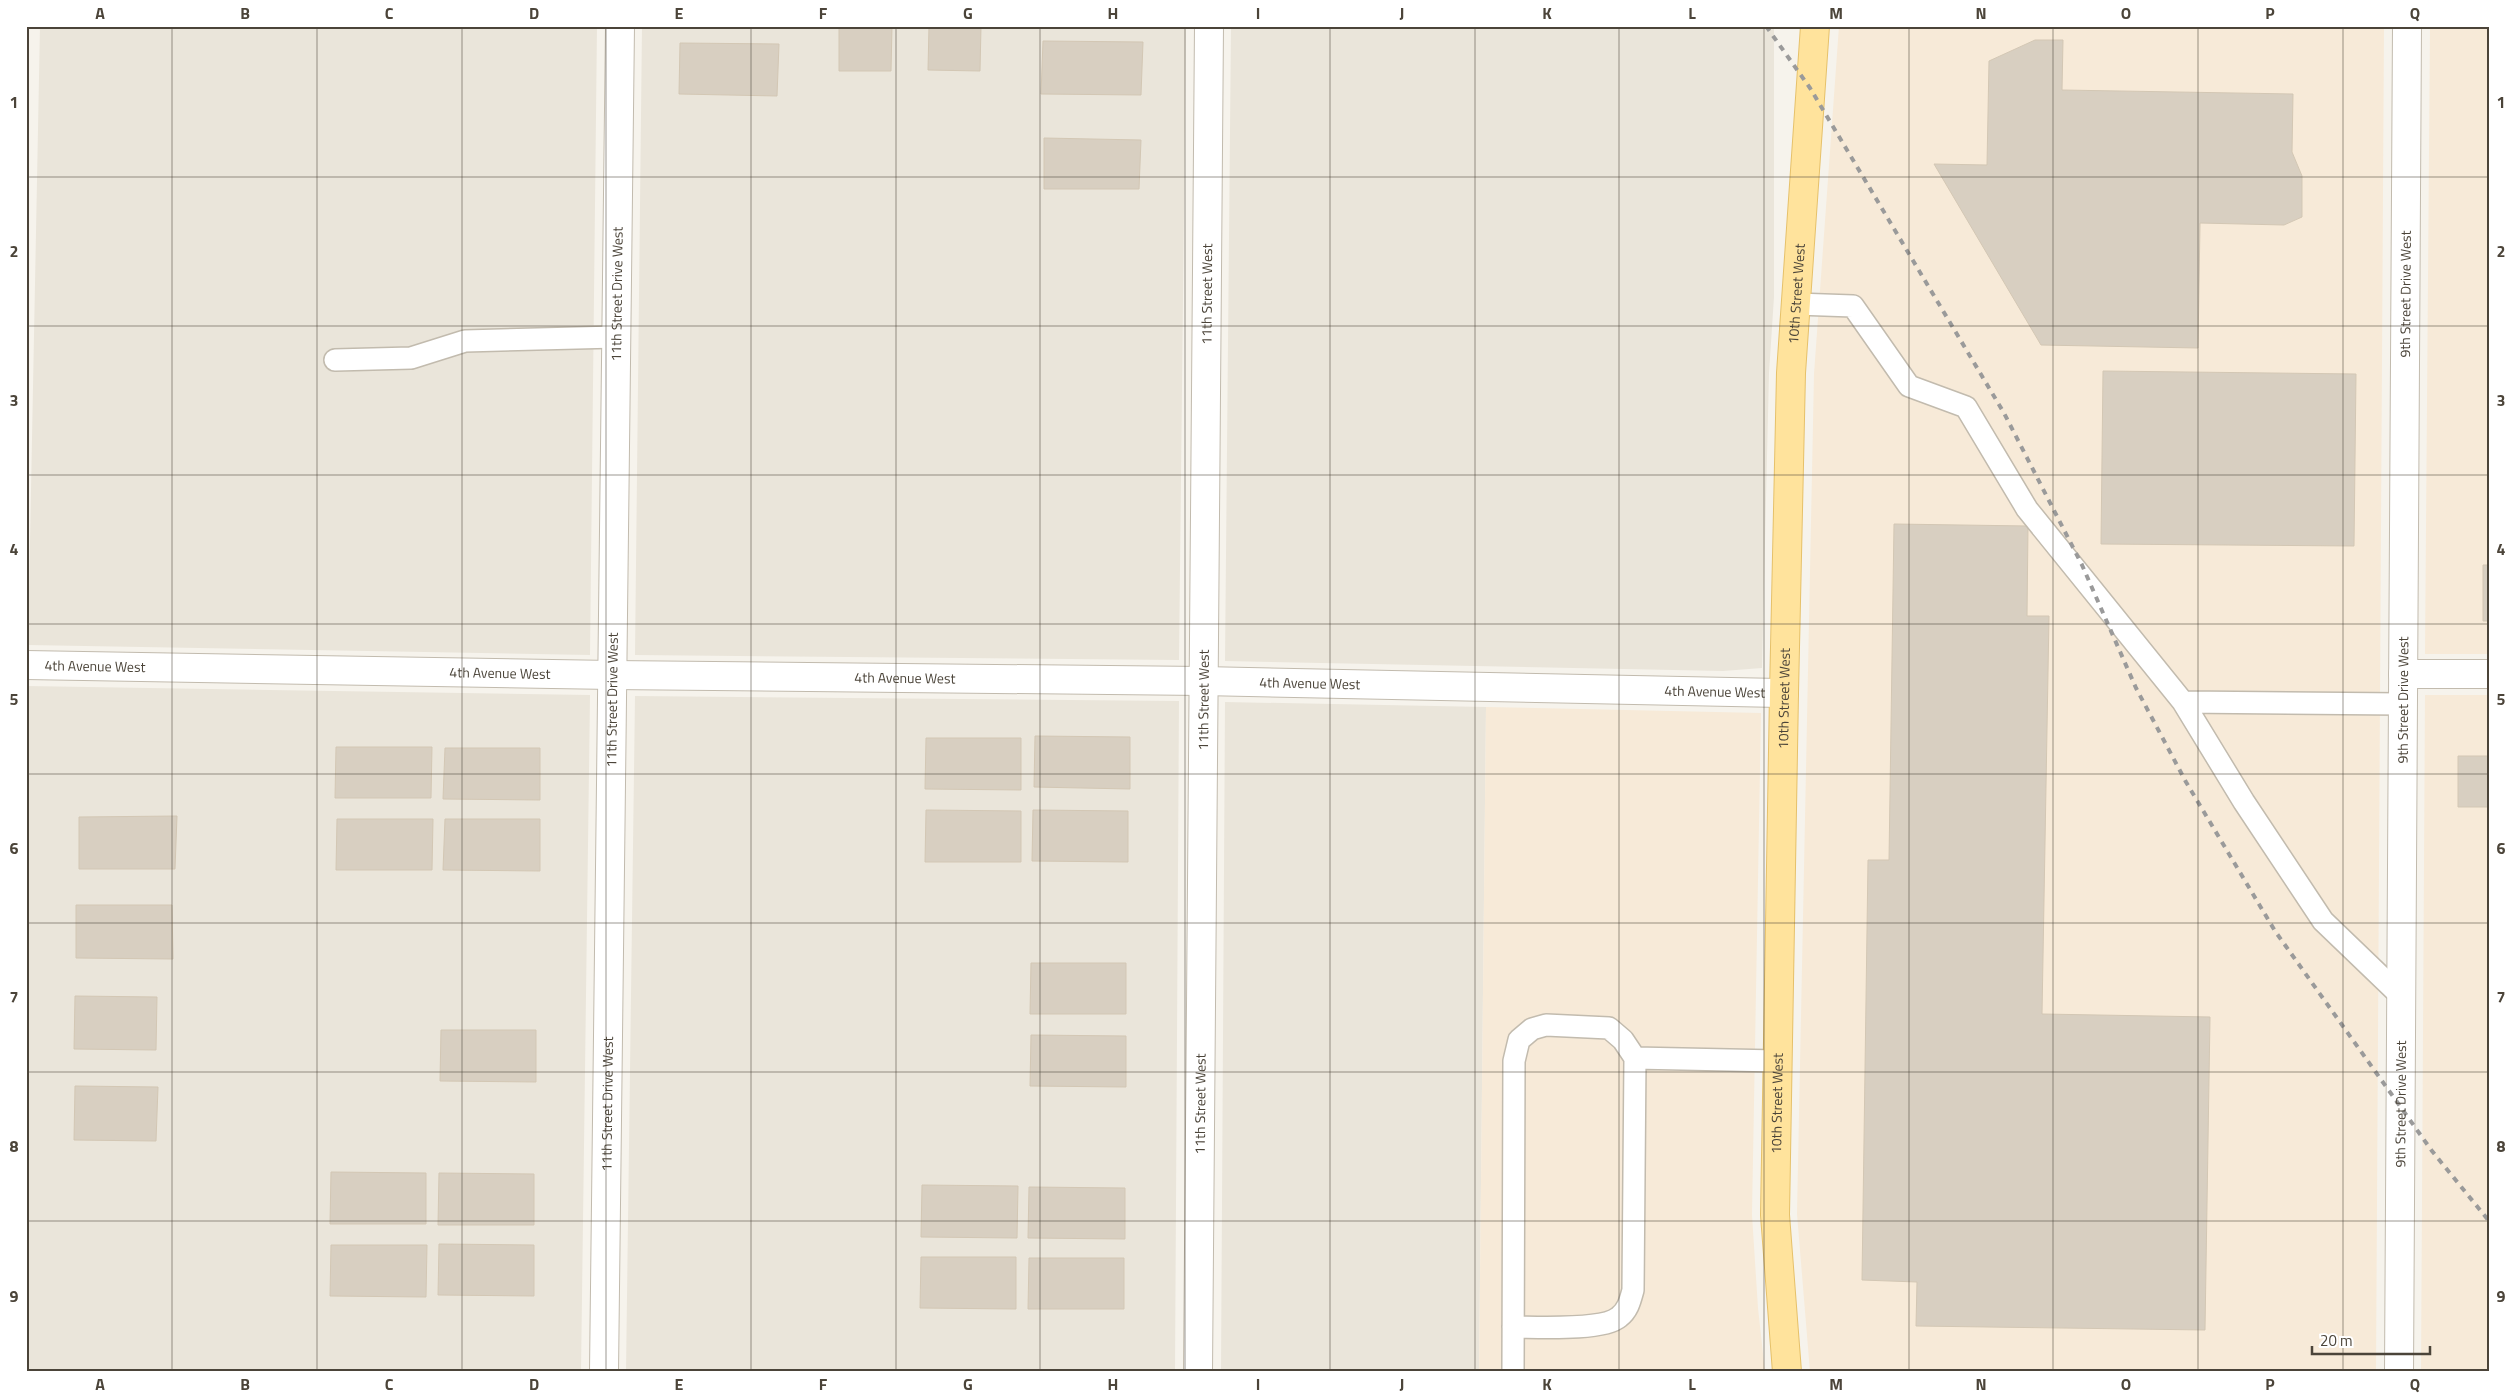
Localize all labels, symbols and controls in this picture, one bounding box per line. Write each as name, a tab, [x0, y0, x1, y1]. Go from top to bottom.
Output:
text: A	[95, 1, 105, 25]
text: B	[240, 1, 250, 25]
text: C	[385, 1, 394, 25]
text: D	[529, 1, 539, 25]
text: E	[675, 1, 684, 25]
text: F	[819, 1, 828, 25]
text: G	[963, 1, 973, 25]
text: H	[1108, 1, 1118, 25]
text: I	[1256, 1, 1260, 25]
text: J	[1400, 1, 1404, 25]
text: K	[1542, 1, 1552, 25]
text: L	[1688, 1, 1696, 25]
text: M	[1829, 1, 1843, 25]
text: N	[1975, 1, 1987, 25]
text: O	[2121, 1, 2131, 25]
text: P	[2265, 1, 2275, 25]
text: Q	[2410, 1, 2420, 25]
text: 1	[10, 90, 18, 114]
text: 1	[2497, 90, 2505, 114]
street label: 11th Street Drive West	[605, 226, 628, 362]
street label: 9th Street Drive West	[2394, 230, 2416, 358]
text: 2	[10, 239, 18, 263]
text: 2	[2497, 239, 2505, 263]
street label: 11th Street West	[1195, 243, 1217, 345]
street label: 10th Street West	[1782, 243, 1810, 345]
text: 3	[10, 388, 18, 412]
text: 3	[2497, 388, 2505, 412]
text: 4	[10, 537, 19, 561]
text: 4	[2497, 537, 2506, 561]
street label: 11th Street Drive West	[600, 632, 623, 768]
street label: 9th Street Drive West	[2392, 636, 2413, 764]
street label: 10th Street West	[1772, 648, 1795, 749]
street label: 11th Street West	[1192, 649, 1214, 751]
street label: 4th Avenue West	[44, 654, 146, 677]
street label: 4th Avenue West	[449, 661, 551, 684]
street label: 4th Avenue West	[854, 666, 956, 688]
street label: 4th Avenue West	[1259, 671, 1361, 694]
street label: 4th Avenue West	[1664, 680, 1766, 703]
text: 5	[10, 687, 19, 711]
text: 5	[2497, 687, 2506, 711]
text: 6	[10, 836, 19, 860]
text: 6	[2497, 836, 2506, 860]
text: 7	[10, 985, 18, 1009]
text: 7	[2497, 985, 2505, 1009]
street label: 11th Street Drive West	[595, 1036, 618, 1172]
street label: 9th Street Drive West	[2389, 1040, 2411, 1168]
street label: 11th Street West	[1189, 1053, 1211, 1155]
street label: 10th Street West	[1765, 1053, 1788, 1154]
text: 8	[10, 1134, 19, 1158]
text: 8	[2497, 1134, 2506, 1158]
text: 9	[10, 1284, 19, 1308]
text: 9	[2497, 1284, 2506, 1308]
scale bar	[2312, 1323, 2430, 1355]
text: 20 m	[2320, 1329, 2353, 1352]
text: A	[95, 1372, 105, 1396]
text: B	[240, 1372, 250, 1396]
text: C	[385, 1372, 394, 1396]
text: D	[529, 1372, 539, 1396]
text: E	[675, 1372, 684, 1396]
text: F	[819, 1372, 828, 1396]
text: G	[963, 1372, 973, 1396]
text: H	[1108, 1372, 1118, 1396]
text: I	[1256, 1372, 1260, 1396]
text: J	[1400, 1372, 1404, 1396]
text: K	[1542, 1372, 1552, 1396]
text: L	[1688, 1372, 1696, 1396]
text: M	[1829, 1372, 1843, 1396]
text: N	[1975, 1372, 1987, 1396]
text: O	[2121, 1372, 2131, 1396]
text: P	[2265, 1372, 2275, 1396]
text: Q	[2410, 1372, 2420, 1396]

